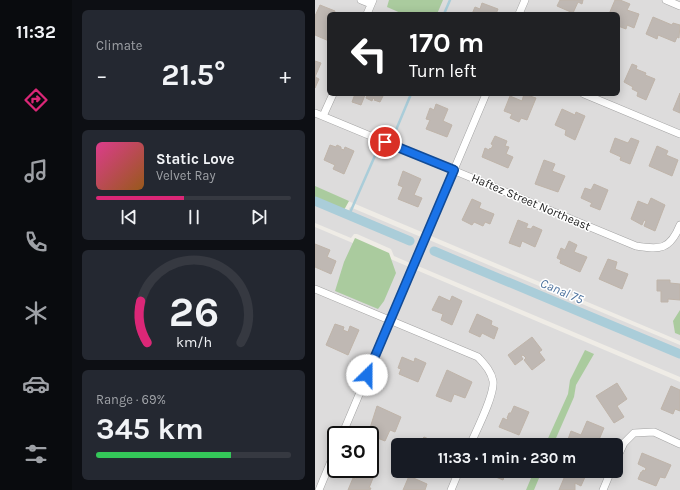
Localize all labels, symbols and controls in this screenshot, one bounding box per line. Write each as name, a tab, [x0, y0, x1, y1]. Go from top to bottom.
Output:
text: 11:32	[16, 21, 56, 43]
text: 170 m	[409, 26, 484, 59]
icon: left	[343, 28, 395, 80]
text: Climate	[96, 38, 142, 53]
text: 21.5°	[161, 57, 226, 93]
text: Turn left	[409, 60, 477, 82]
text: −	[96, 63, 108, 89]
text: +	[279, 63, 291, 89]
icon: directions	[22, 86, 50, 114]
pin	[368, 125, 402, 159]
icon: arrive	[374, 131, 396, 153]
text: Static Love	[156, 150, 234, 168]
icon: music	[22, 157, 50, 185]
text: Velvet Ray	[156, 168, 216, 183]
street label: Haftez Street Northeast	[469, 171, 593, 234]
icon: previous	[118, 206, 140, 228]
icon: pause	[183, 206, 205, 228]
icon: next	[248, 206, 270, 228]
icon: phone	[22, 228, 50, 256]
water label: Canal 75	[538, 275, 586, 307]
text: 26	[168, 288, 219, 336]
icon: climate	[22, 299, 50, 327]
text: km/h	[175, 334, 212, 351]
position arrow	[346, 354, 388, 396]
icon: car	[22, 370, 50, 398]
text: Range · 69%	[96, 392, 166, 407]
text: 345 km	[96, 411, 204, 447]
speed limit sign: 30	[327, 426, 379, 478]
icon: filters	[22, 440, 50, 468]
text: 11:33 · 1 min · 230 m	[438, 449, 576, 467]

